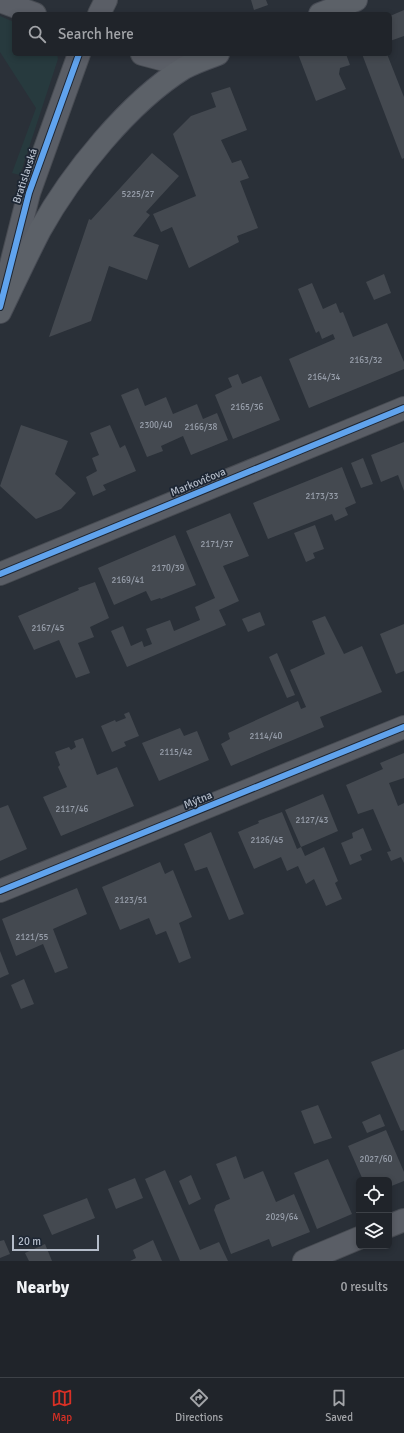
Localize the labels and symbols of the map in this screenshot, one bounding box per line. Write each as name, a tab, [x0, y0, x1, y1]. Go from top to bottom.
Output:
street label: Bratislavská	[10, 146, 40, 205]
house number: 5225/27	[122, 189, 155, 200]
house number: 2163/32	[350, 355, 383, 366]
house number: 2164/34	[308, 372, 341, 383]
house number: 2165/36	[231, 402, 264, 413]
house number: 2300/40	[140, 420, 173, 431]
house number: 2166/38	[185, 422, 218, 433]
street label: Markovičova	[168, 465, 228, 499]
house number: 2173/33	[306, 491, 339, 502]
house number: 2171/37	[201, 539, 234, 550]
house number: 2170/39	[152, 563, 185, 574]
house number: 2169/41	[112, 575, 145, 586]
house number: 2167/45	[32, 623, 65, 634]
house number: 2114/40	[250, 731, 283, 742]
house number: 2115/42	[160, 747, 193, 758]
street label: Mýtna	[182, 788, 215, 812]
house number: 2117/46	[56, 804, 89, 815]
house number: 2127/43	[296, 815, 329, 826]
house number: 2126/45	[251, 835, 284, 846]
house number: 2123/51	[115, 895, 148, 906]
house number: 2121/55	[16, 932, 49, 943]
house number: 2027/60	[360, 1154, 393, 1165]
house number: 2029/64	[266, 1212, 299, 1223]
scale bar	[12, 1233, 99, 1252]

